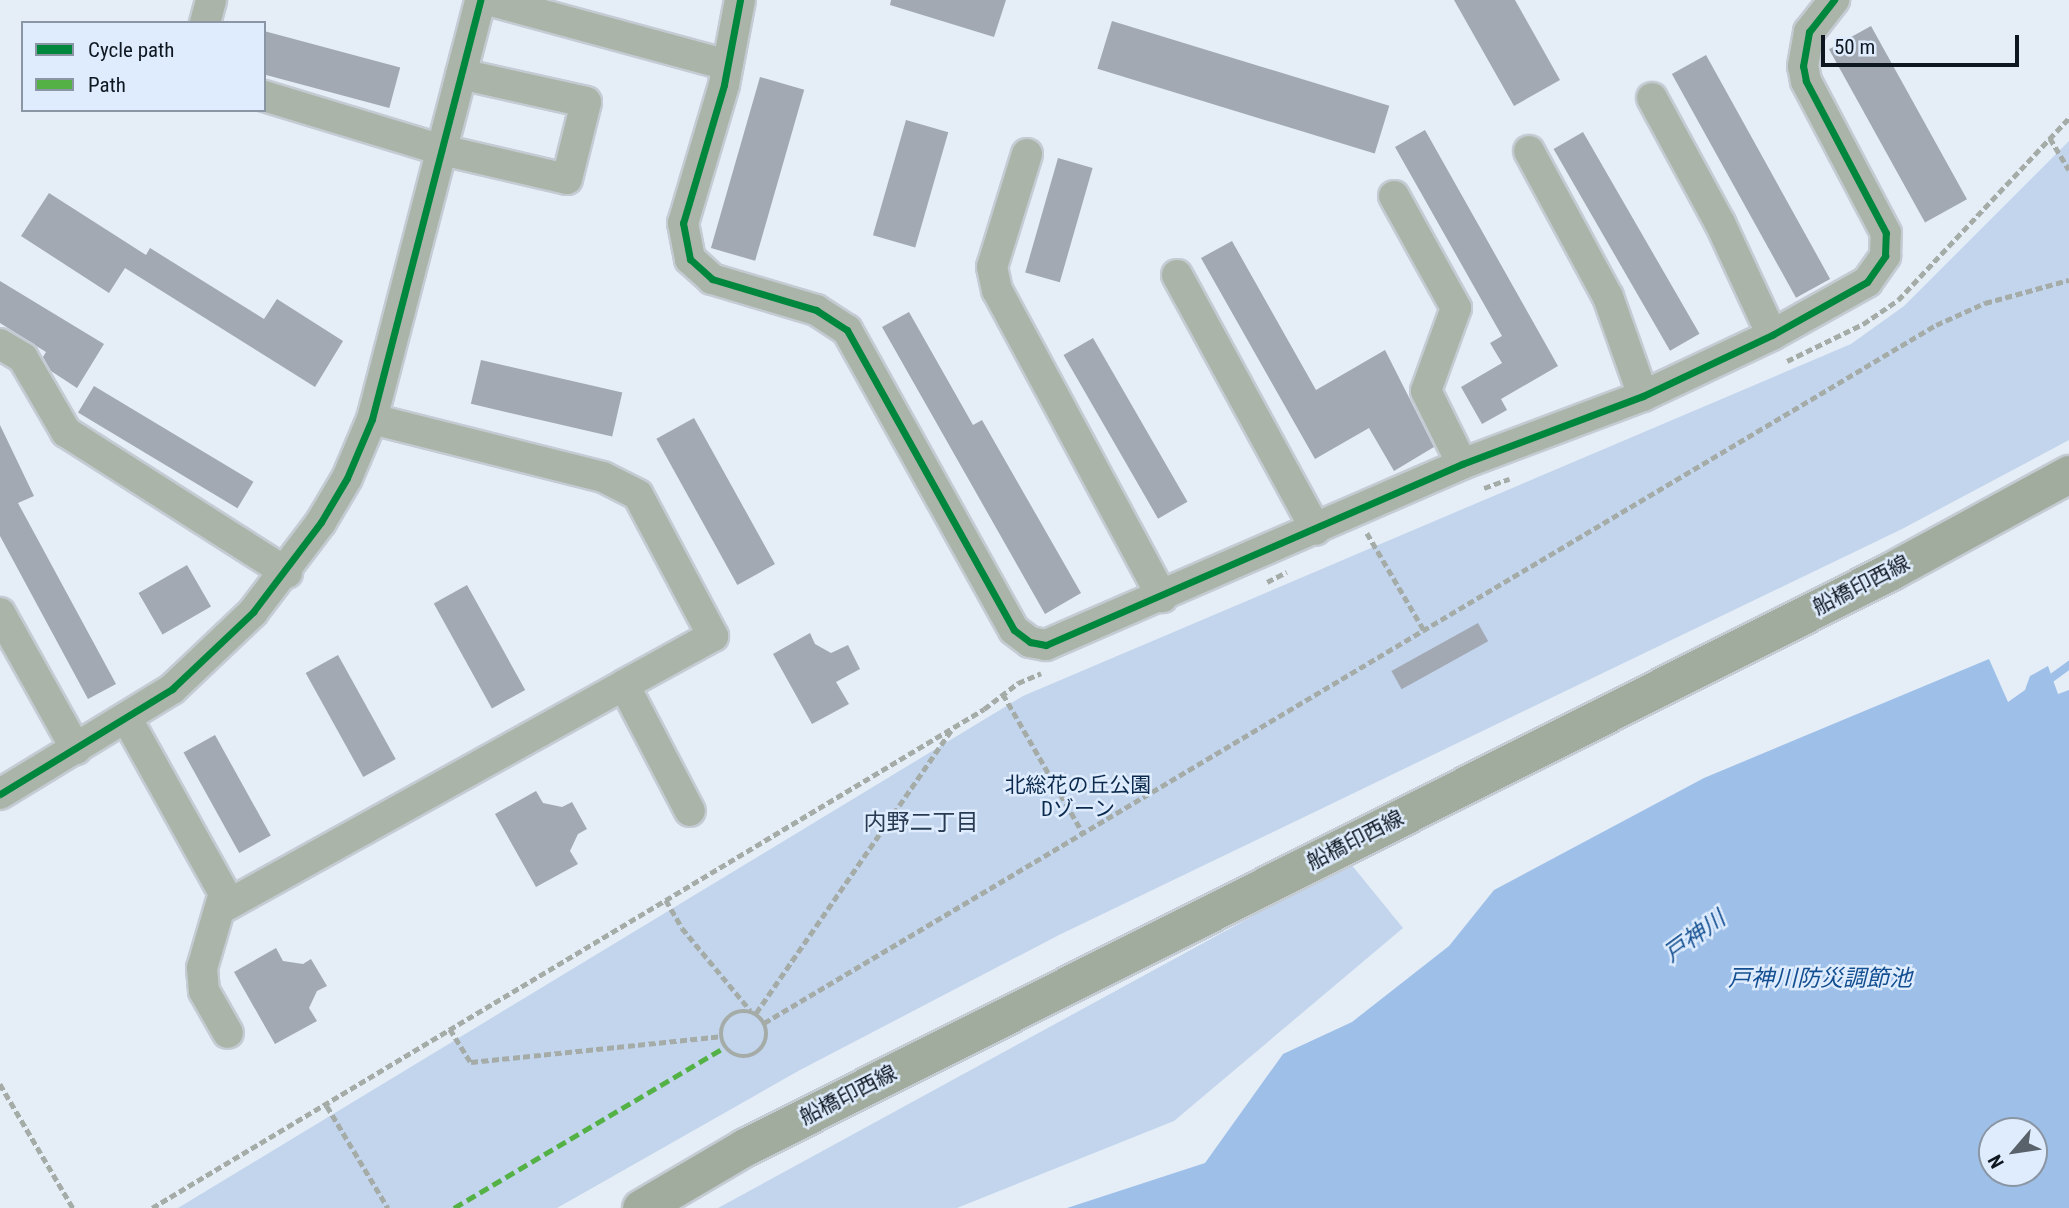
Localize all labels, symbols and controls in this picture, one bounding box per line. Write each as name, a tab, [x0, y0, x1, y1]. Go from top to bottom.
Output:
legend	[21, 21, 266, 112]
scale bar	[1824, 21, 2022, 65]
text: 50 m	[1834, 35, 1875, 59]
text: Cycle path	[88, 38, 174, 62]
text: Path	[88, 73, 126, 97]
street label: 船橋印西線	[1809, 550, 1913, 620]
park label: 北総花の丘公園 Dゾーン	[1005, 772, 1151, 822]
street label: 船橋印西線	[1303, 805, 1407, 875]
district label: 内野二丁目	[864, 809, 978, 837]
water label: 戸神川	[1659, 906, 1731, 968]
water label: 戸神川防災調節池	[1728, 965, 1912, 993]
street label: 船橋印西線	[796, 1060, 900, 1130]
north arrow	[1978, 1117, 2048, 1187]
text: N	[1983, 1151, 2009, 1172]

